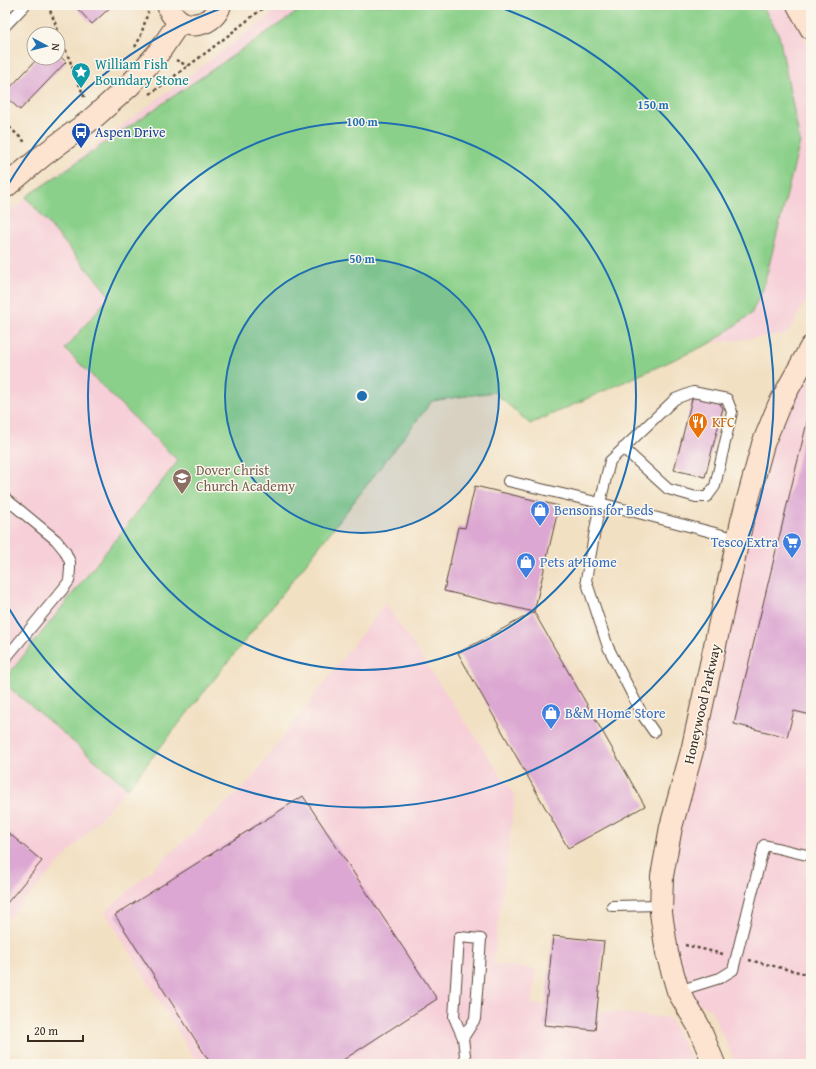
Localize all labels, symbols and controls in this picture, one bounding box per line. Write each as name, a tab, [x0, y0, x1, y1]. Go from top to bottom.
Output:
north arrow	[26, 26, 66, 66]
text: N	[47, 43, 64, 52]
place label: William Fish Boundary Stone	[95, 54, 189, 90]
place icon: William Fish Boundary Stone	[70, 61, 92, 89]
text: 150 m	[637, 96, 670, 113]
text: 100 m	[346, 113, 379, 130]
bus stop icon: Aspen Drive	[70, 121, 92, 149]
place label: Aspen Drive	[95, 122, 166, 142]
text: 50 m	[349, 250, 375, 267]
centre of rings	[355, 389, 369, 403]
restaurant icon: KFC	[687, 411, 709, 439]
place label: KFC	[712, 412, 735, 432]
place label: Dover Christ Church Academy	[196, 460, 295, 496]
school or university icon: Dover Christ Church Academy	[171, 467, 193, 495]
shop icon: Bensons for Beds	[529, 499, 551, 527]
place label: Bensons for Beds	[554, 500, 654, 520]
supermarket icon: Tesco Extra	[781, 531, 803, 559]
place label: Tesco Extra	[711, 532, 778, 552]
shop icon: Pets at Home	[515, 551, 537, 579]
place label: Pets at Home	[540, 552, 617, 572]
street label: Honeywood Parkway	[678, 642, 726, 766]
shop icon: B&M Home Store	[540, 702, 562, 730]
place label: B&M Home Store	[565, 703, 666, 723]
scale bar	[28, 1017, 83, 1043]
text: 20 m	[34, 1022, 58, 1039]

